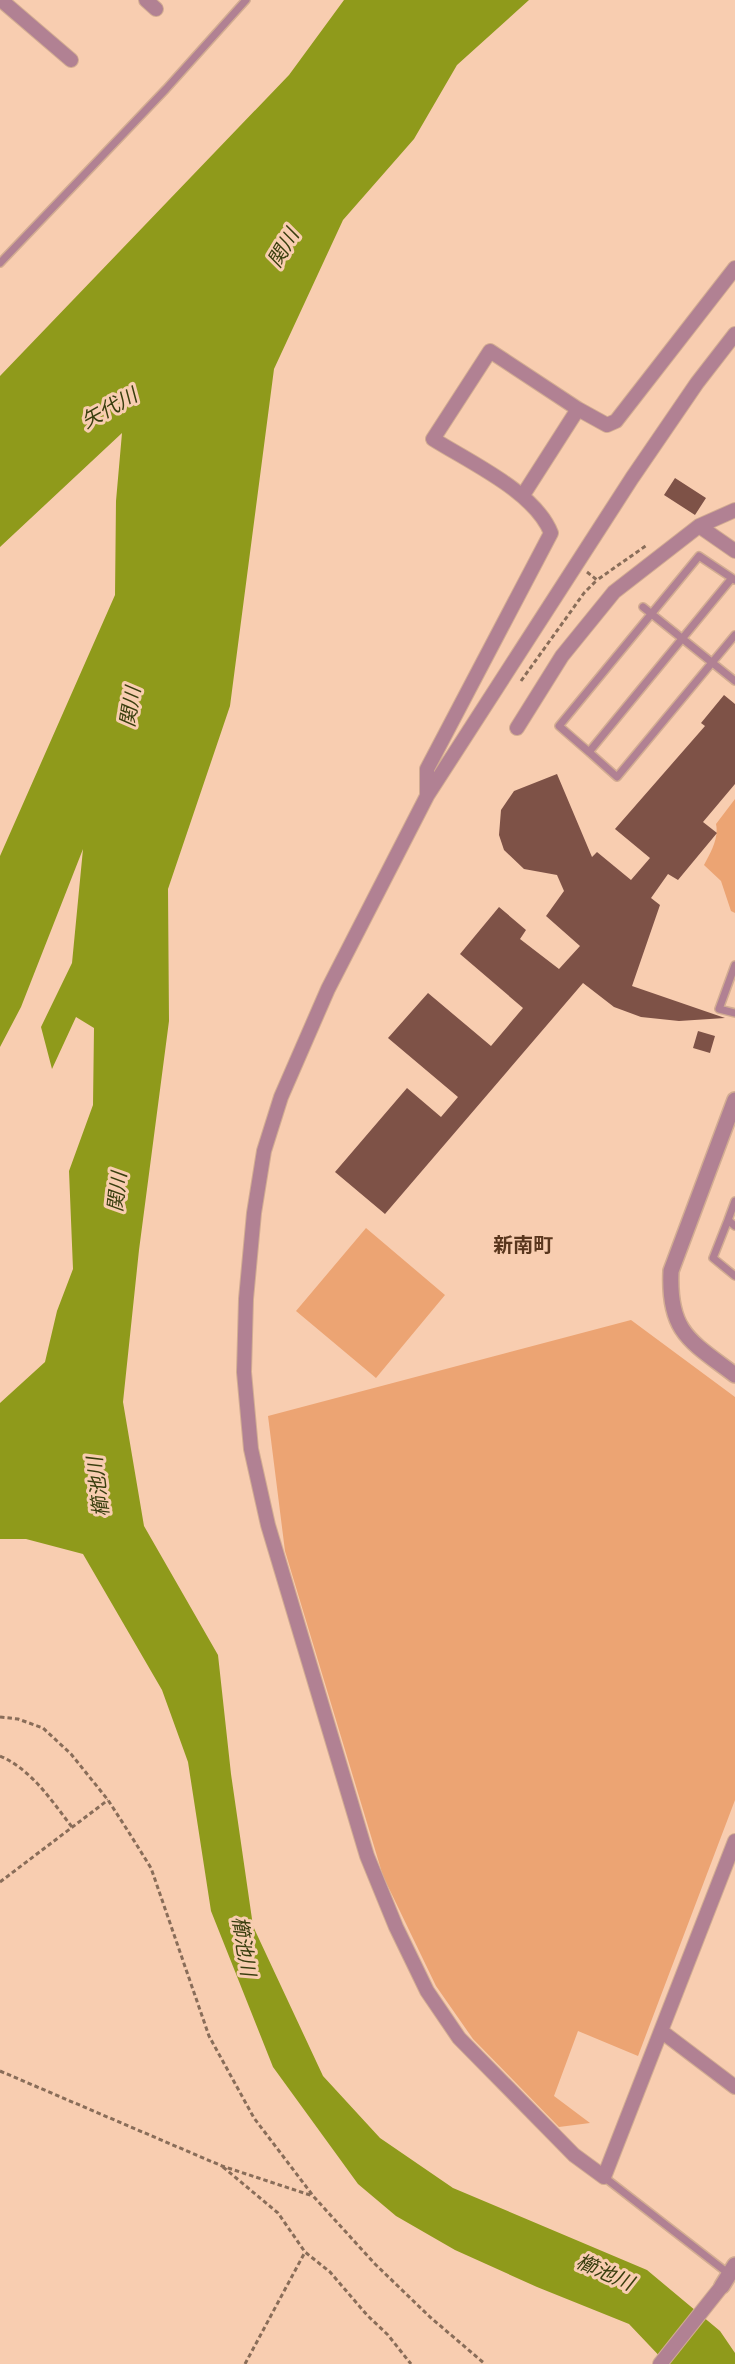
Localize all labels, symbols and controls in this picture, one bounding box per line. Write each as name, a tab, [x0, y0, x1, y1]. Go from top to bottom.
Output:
water label: 関川	[262, 223, 305, 271]
water label: 矢代川	[77, 382, 143, 433]
water label: 関川	[115, 683, 145, 729]
water label: 関川	[103, 1169, 131, 1213]
district label: 新南町	[493, 1233, 553, 1257]
water label: 櫛池川	[82, 1454, 114, 1518]
water label: 櫛池川	[227, 1914, 261, 1979]
water label: 櫛池川	[573, 2249, 639, 2296]

